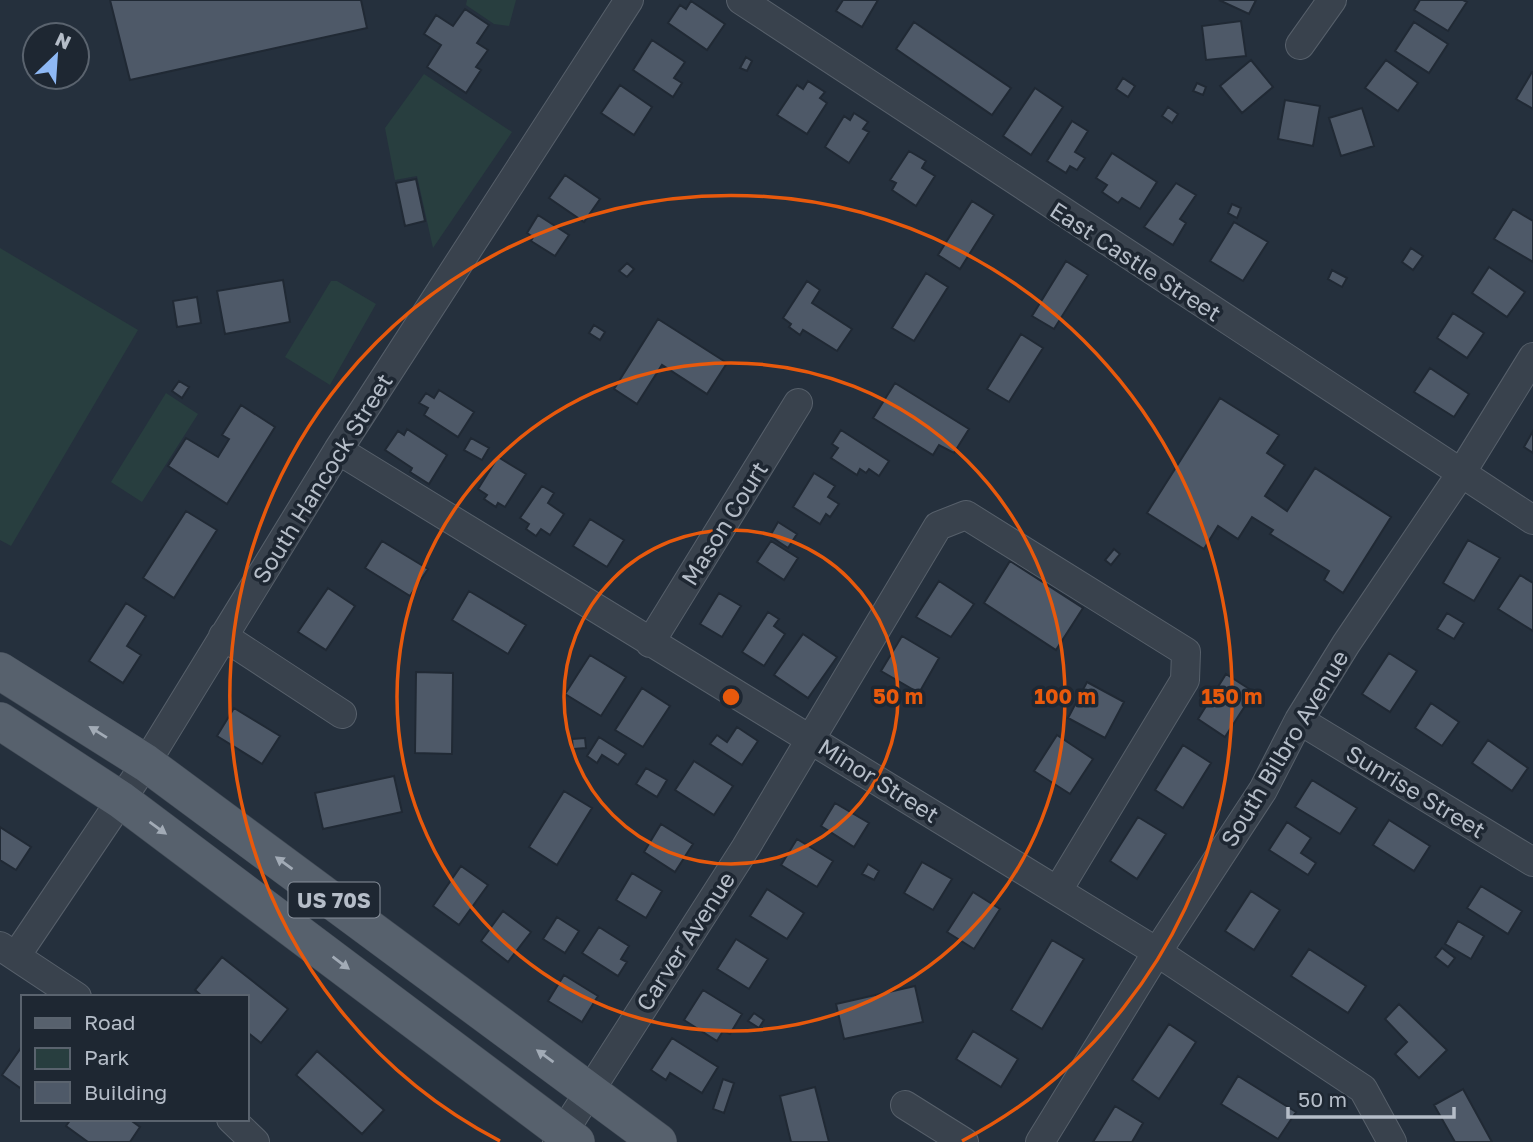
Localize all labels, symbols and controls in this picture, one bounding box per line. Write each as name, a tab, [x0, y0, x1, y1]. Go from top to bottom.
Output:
north arrow	[21, 21, 91, 91]
text: N	[52, 27, 75, 54]
street label: East Castle Street	[1045, 195, 1227, 327]
street label: South Hancock Street	[246, 368, 398, 588]
street label: Mason Court	[675, 456, 773, 590]
street label: South Bilbro Avenue	[1214, 645, 1354, 851]
text: 50 m	[873, 683, 923, 709]
text: 100 m	[1034, 683, 1096, 709]
text: 150 m	[1202, 683, 1262, 709]
centre of rings	[719, 685, 743, 709]
one-way arrow	[88, 726, 107, 739]
street label: Minor Street	[814, 732, 944, 828]
street label: Sunrise Street	[1341, 738, 1491, 844]
one-way arrow	[149, 821, 167, 835]
one-way arrow	[274, 856, 293, 870]
street label: Carver Avenue	[630, 866, 740, 1016]
road number: US 70S	[288, 883, 380, 918]
one-way arrow	[332, 956, 350, 970]
legend	[21, 995, 248, 1121]
text: Road	[84, 1009, 135, 1035]
text: Park	[84, 1044, 130, 1070]
one-way arrow	[537, 1049, 555, 1064]
scale bar	[1288, 1076, 1454, 1120]
text: Building	[84, 1079, 167, 1105]
text: 50 m	[1298, 1086, 1347, 1112]

